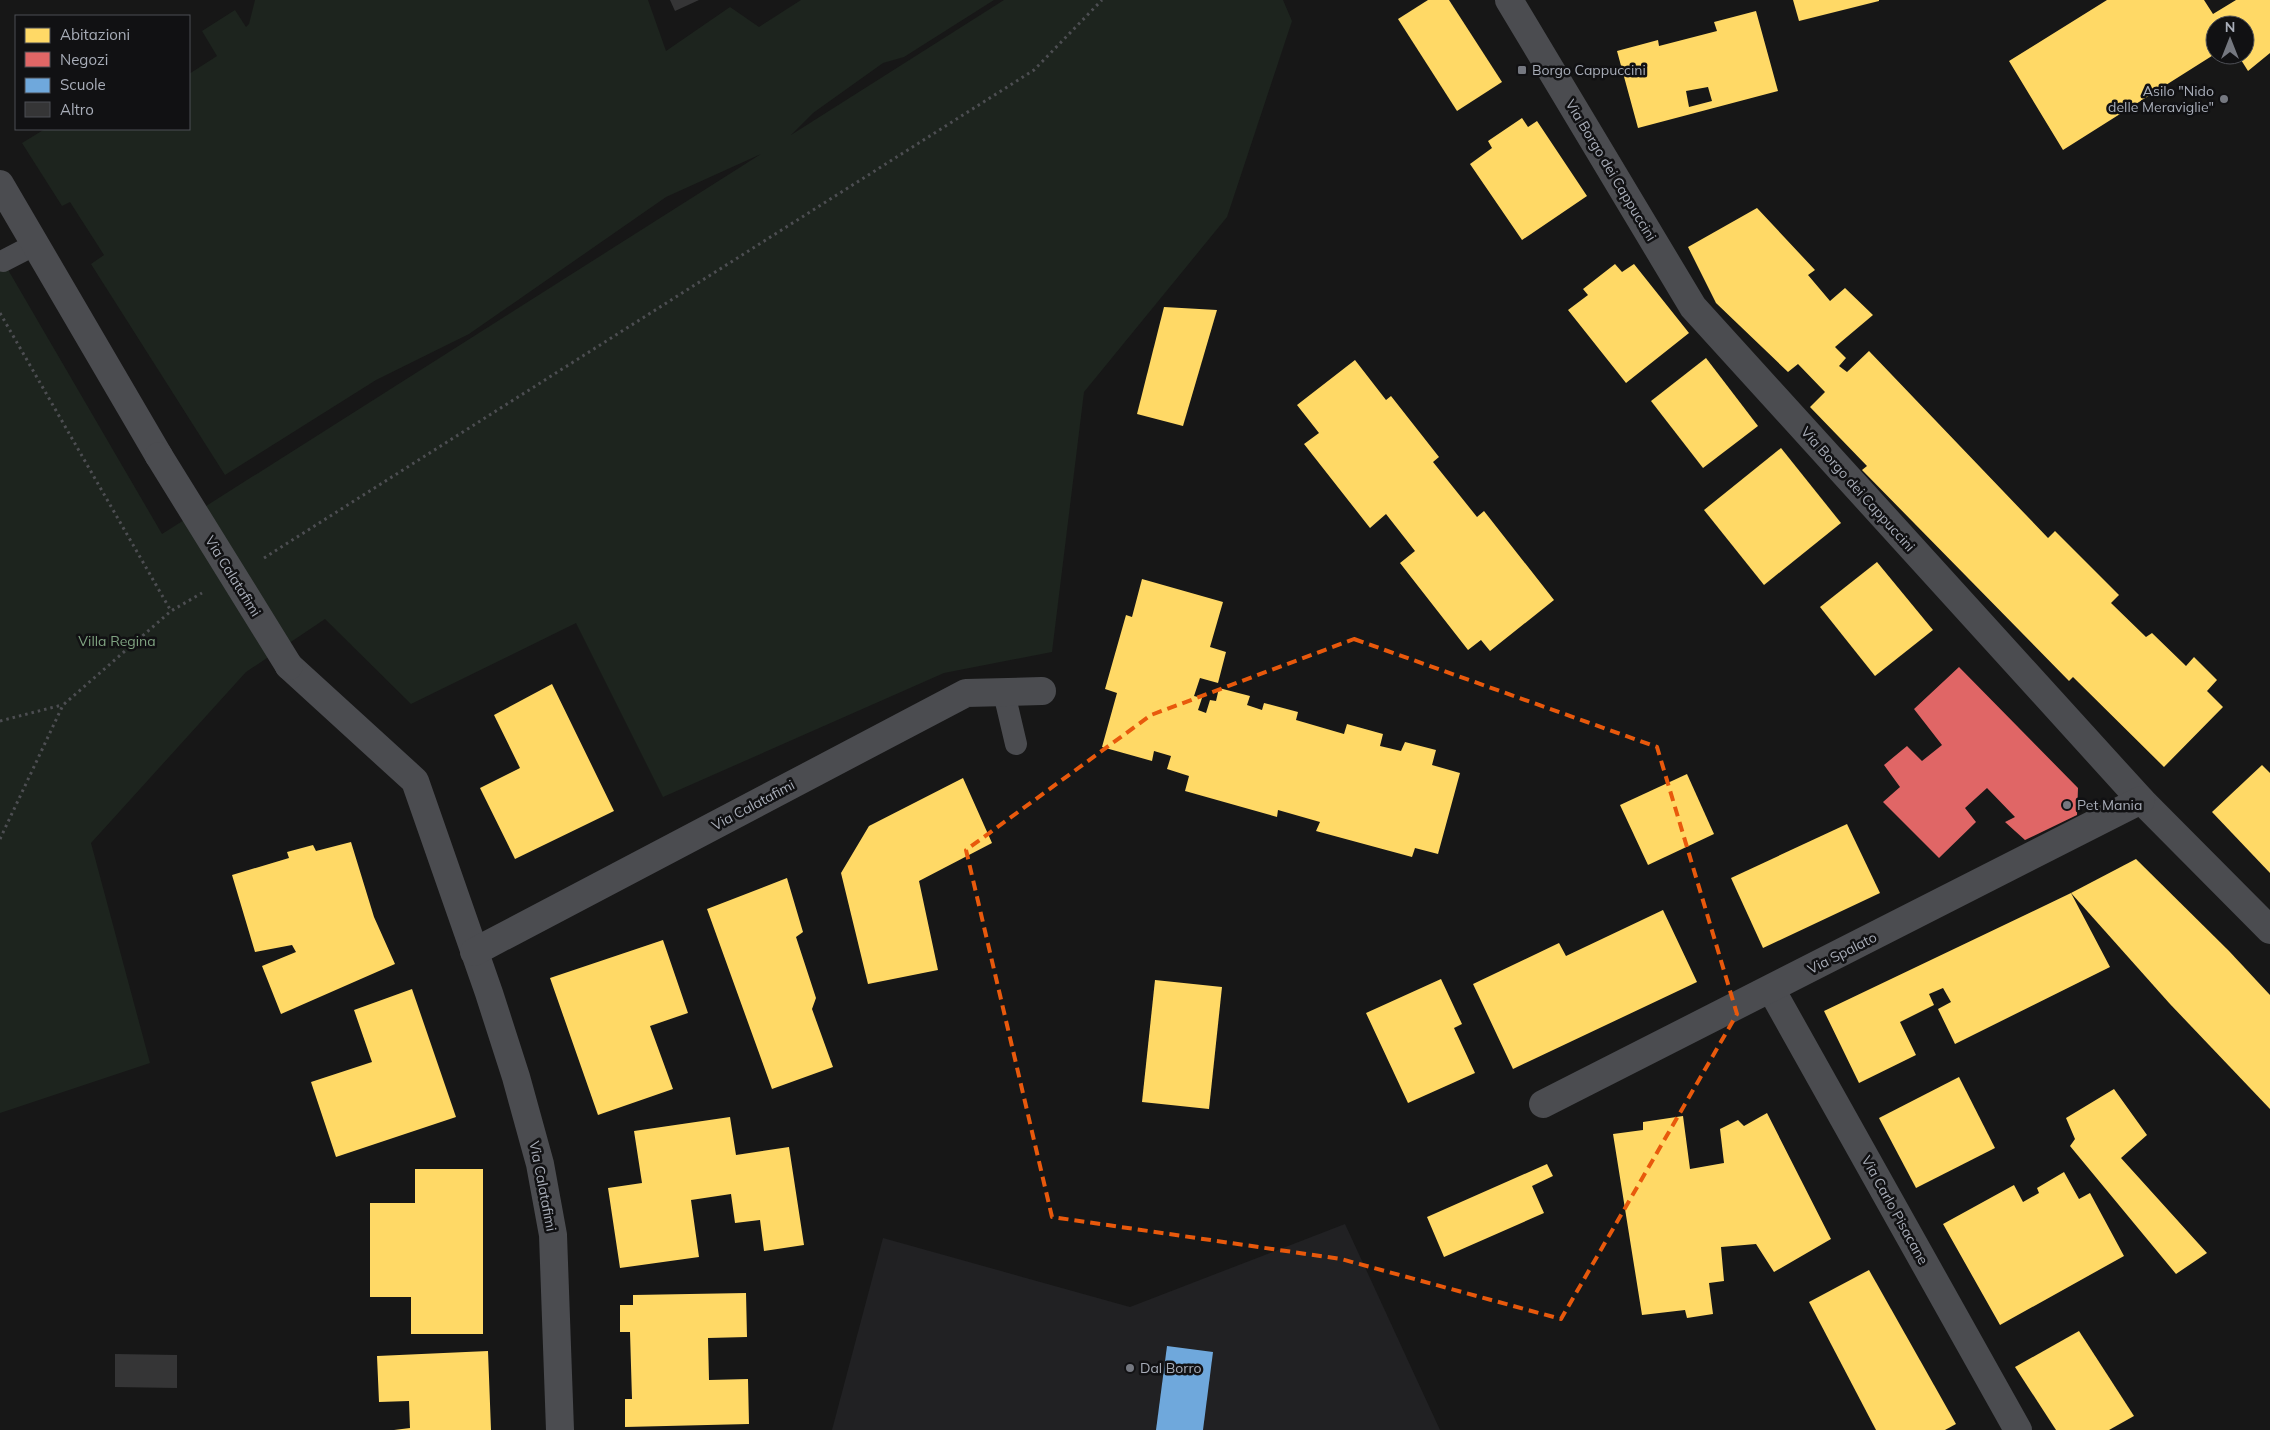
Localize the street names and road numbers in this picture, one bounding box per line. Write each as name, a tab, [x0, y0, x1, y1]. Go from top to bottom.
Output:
street label: Via Borgo dei Cappuccini	[1562, 96, 1660, 244]
street label: Via Borgo dei Cappuccini	[1797, 423, 1919, 555]
street label: Via Calatafimi	[201, 532, 265, 620]
street label: Via Calatafimi	[708, 776, 798, 834]
street label: Via Spalato	[1804, 928, 1880, 978]
street label: Via Calatafimi	[525, 1139, 561, 1233]
street label: Via Carlo Pisacane	[1858, 1152, 1932, 1268]

